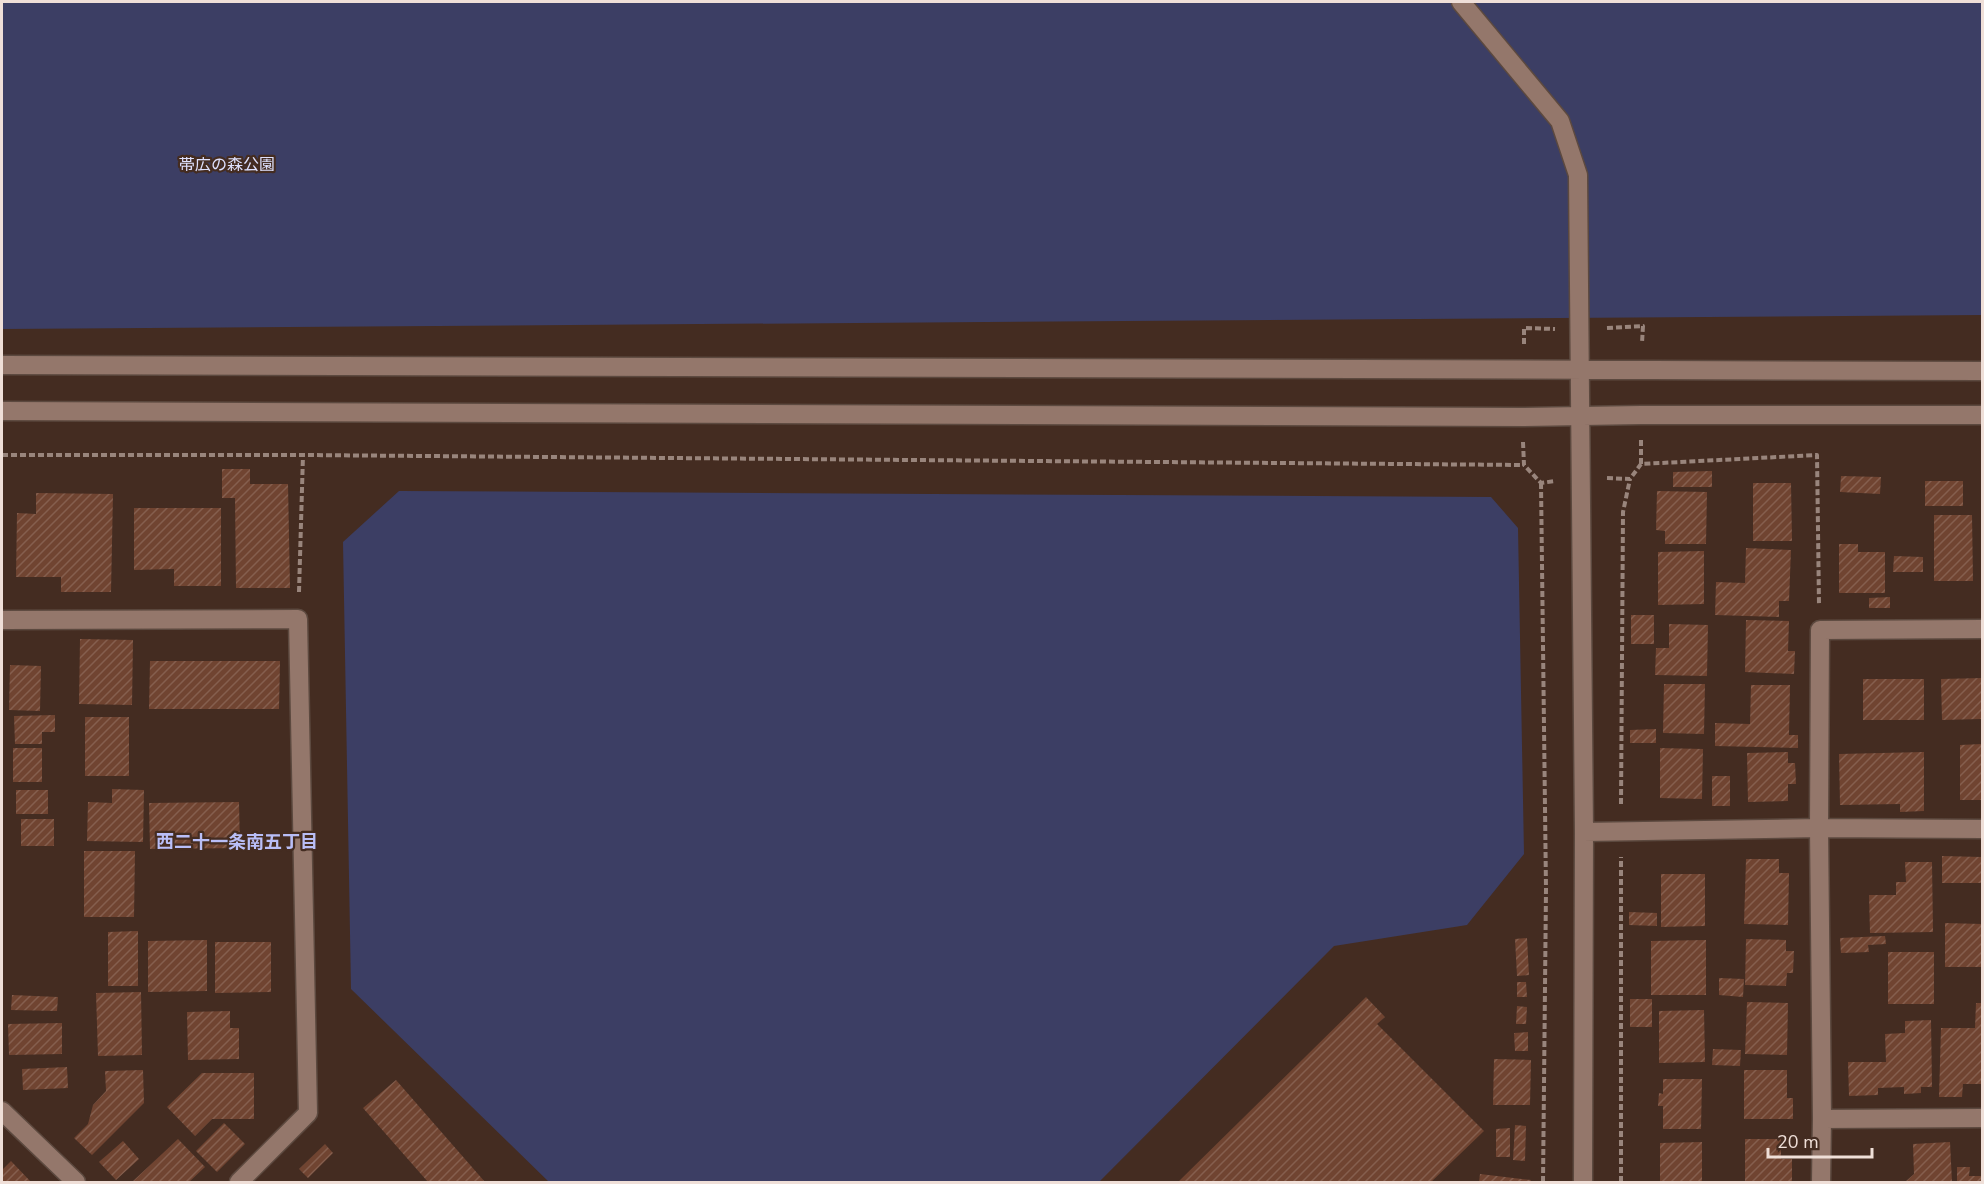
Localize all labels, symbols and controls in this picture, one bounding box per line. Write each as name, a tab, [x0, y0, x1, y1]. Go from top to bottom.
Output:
park label: 帯広の森公園	[179, 154, 275, 176]
district label: 西二十一条南五丁目	[156, 830, 318, 854]
scale bar	[1768, 1121, 1872, 1159]
text: 20 m	[1777, 1130, 1819, 1154]

